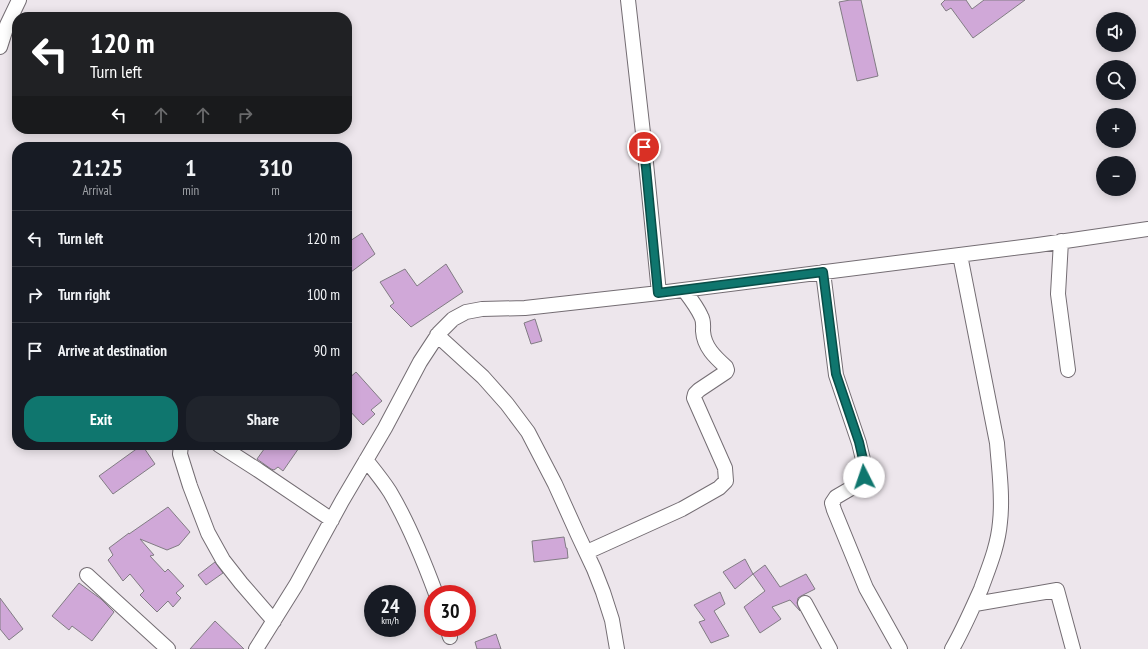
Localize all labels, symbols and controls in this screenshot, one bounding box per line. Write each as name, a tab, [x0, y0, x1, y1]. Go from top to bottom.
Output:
map controls	[1096, 12, 1136, 196]
button: sound	[1096, 12, 1136, 52]
text: 120 m	[90, 24, 154, 61]
icon: left	[24, 28, 76, 80]
text: Turn left	[90, 60, 142, 83]
button: search	[1096, 60, 1136, 100]
icon: left	[108, 104, 130, 126]
icon: ahead	[150, 104, 172, 126]
icon: ahead	[192, 104, 214, 126]
icon: right	[234, 104, 256, 126]
button: +	[1096, 108, 1136, 148]
pin	[627, 130, 661, 164]
icon: arrive	[633, 136, 655, 158]
text: 21:25	[71, 152, 123, 183]
text: 1	[185, 152, 196, 183]
text: 310	[258, 152, 293, 183]
button: −	[1096, 156, 1136, 196]
text: Arrival	[82, 182, 112, 199]
text: min	[182, 182, 199, 199]
text: m	[271, 182, 280, 199]
icon: left	[24, 228, 46, 250]
text: Turn left	[58, 229, 103, 248]
text: 120 m	[307, 229, 340, 248]
icon: right	[24, 284, 46, 306]
text: Turn right	[58, 285, 110, 304]
text: 100 m	[307, 285, 340, 304]
icon: arrive	[24, 340, 46, 362]
text: Arrive at destination	[58, 341, 167, 360]
text: 90 m	[314, 341, 340, 360]
button: Exit	[24, 396, 178, 442]
button: Share	[186, 396, 340, 442]
position arrow	[843, 456, 885, 498]
speed limit sign: 30	[424, 585, 476, 637]
text: 24	[380, 593, 400, 619]
text: km/h	[381, 614, 399, 627]

